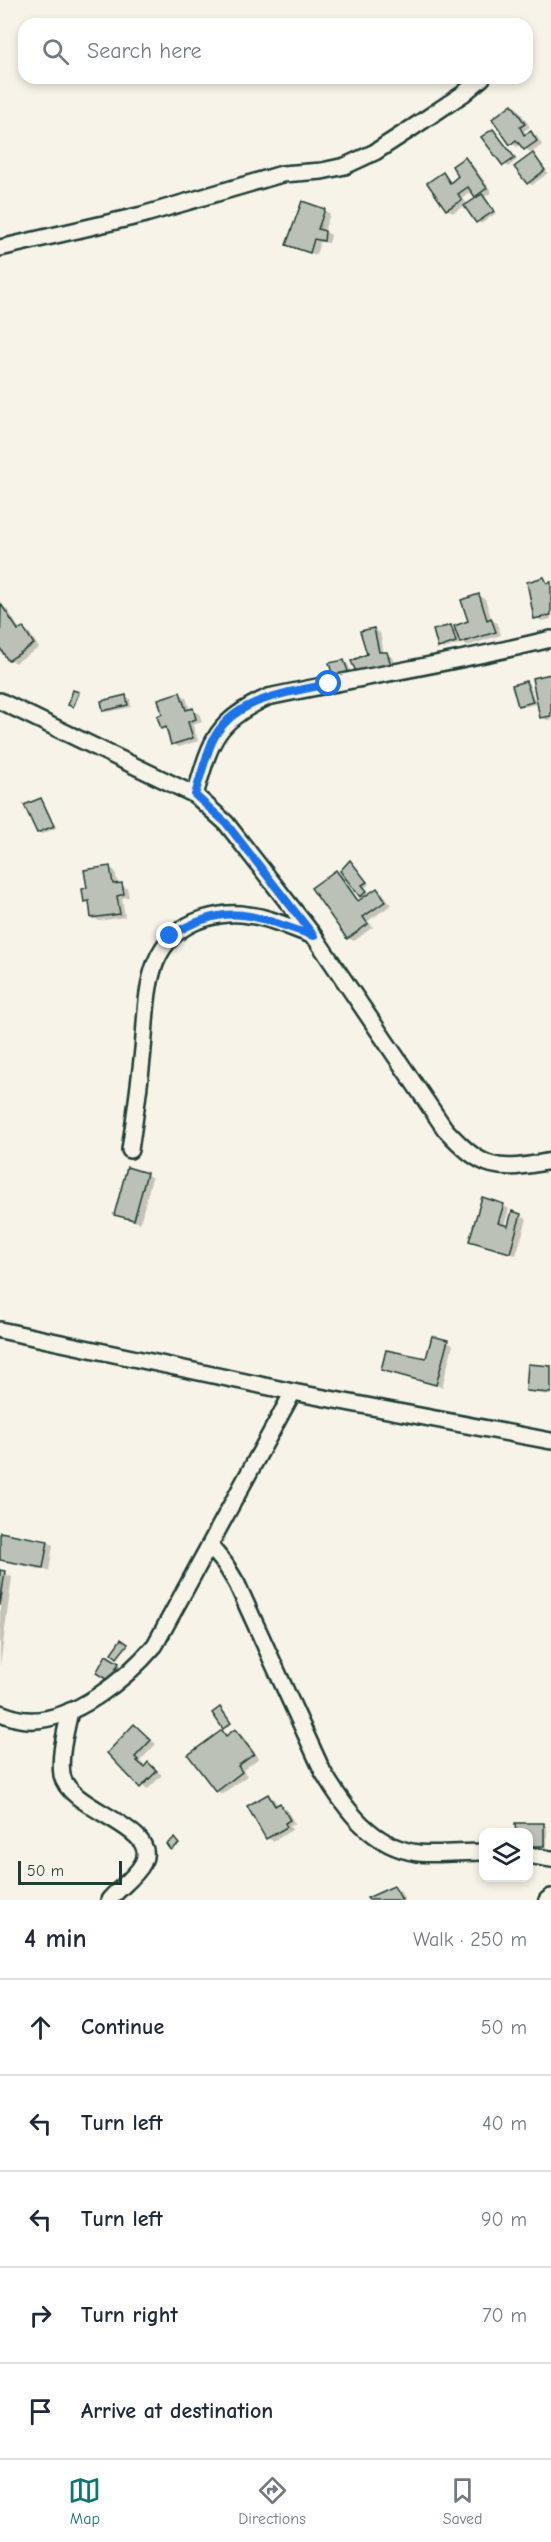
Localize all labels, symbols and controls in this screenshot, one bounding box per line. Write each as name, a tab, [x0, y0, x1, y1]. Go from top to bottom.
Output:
search box	[18, 18, 533, 84]
icon: search	[39, 35, 72, 68]
text: Search here	[87, 38, 202, 64]
route start	[315, 670, 341, 696]
route end	[156, 922, 182, 948]
map controls	[479, 1828, 533, 1882]
button: layers	[479, 1828, 533, 1882]
scale bar	[18, 1858, 122, 1886]
text: 50 m	[27, 1862, 64, 1880]
text: 4 min	[24, 1924, 87, 1954]
text: Walk · 250 m	[413, 1928, 527, 1951]
icon: ahead	[24, 2011, 57, 2044]
text: Continue	[81, 2014, 164, 2040]
text: 50 m	[481, 2016, 527, 2039]
icon: left	[24, 2107, 57, 2140]
text: Turn left	[81, 2110, 163, 2136]
text: 40 m	[482, 2112, 527, 2135]
icon: left	[24, 2203, 57, 2236]
text: Turn left	[81, 2206, 163, 2232]
text: 90 m	[481, 2208, 527, 2231]
icon: right	[24, 2299, 57, 2332]
text: Turn right	[81, 2302, 178, 2328]
text: 70 m	[482, 2304, 527, 2327]
icon: arrive	[24, 2395, 57, 2428]
text: Arrive at destination	[81, 2398, 273, 2424]
tab: Map	[68, 2474, 101, 2528]
tab: Directions	[238, 2474, 306, 2528]
tab: Saved	[443, 2474, 483, 2528]

